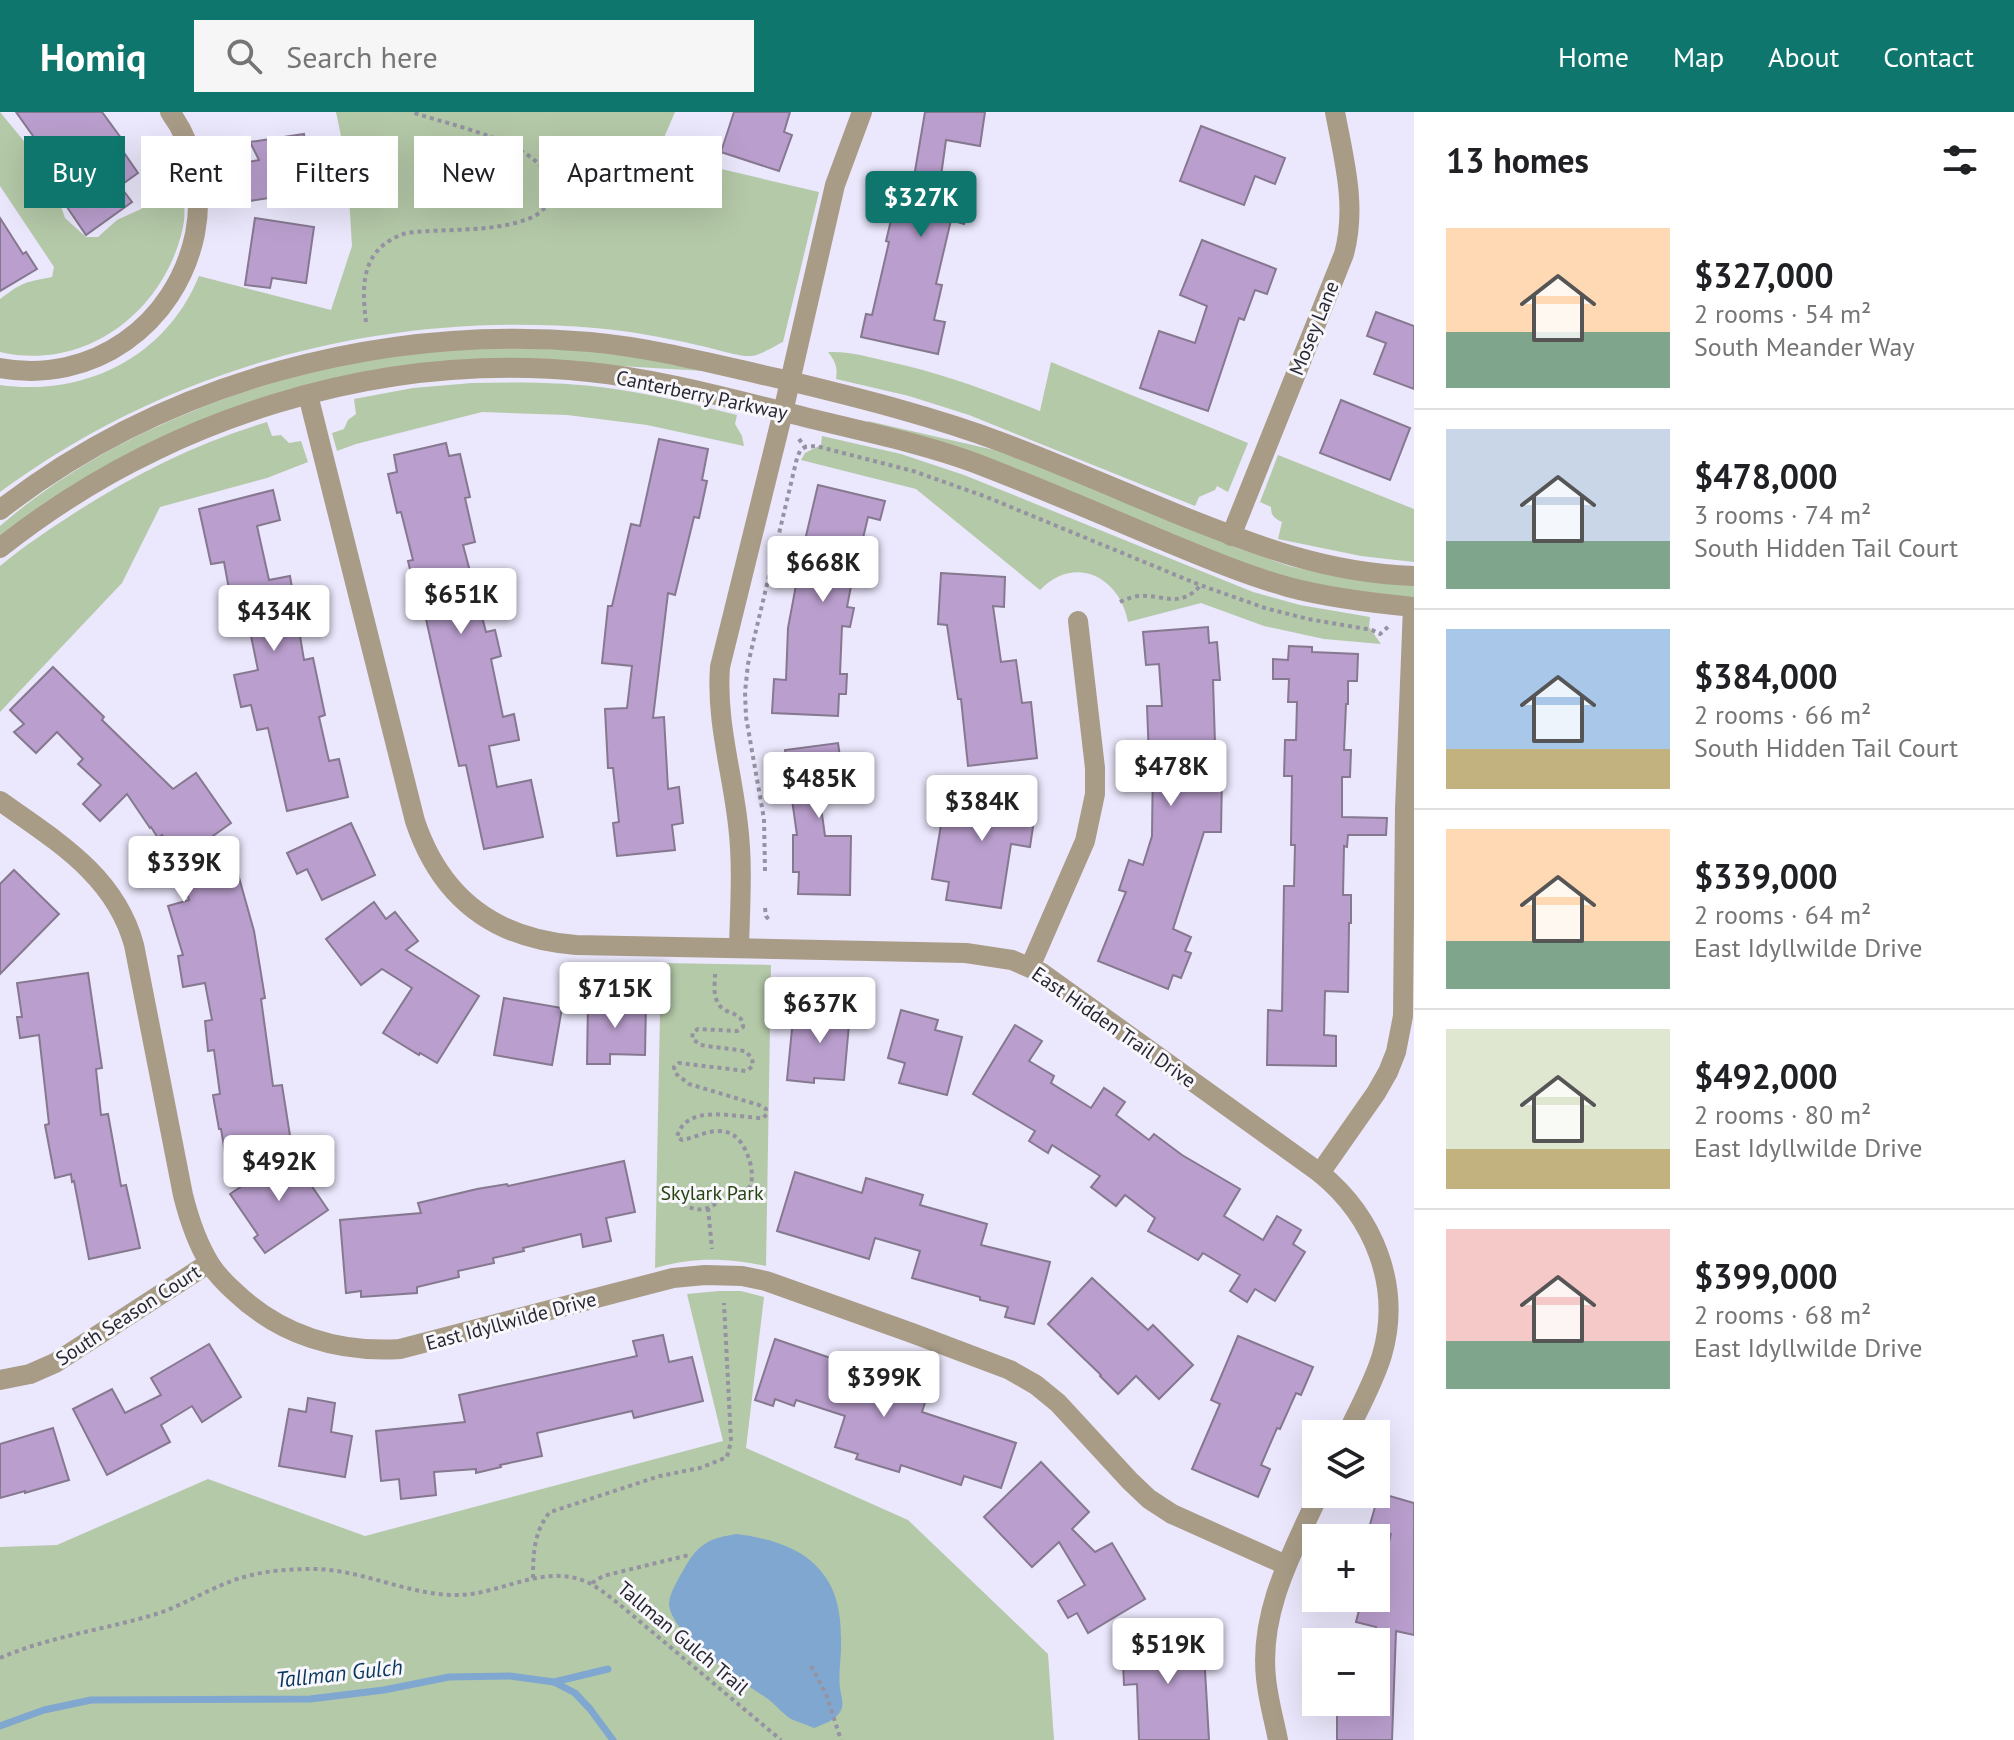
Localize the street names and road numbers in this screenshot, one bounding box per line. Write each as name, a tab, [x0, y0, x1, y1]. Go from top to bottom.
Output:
street label: Mosey Lane	[1283, 277, 1345, 379]
street label: Canterberry Parkway	[614, 364, 791, 426]
street label: East Hidden Trail Drive	[1027, 961, 1201, 1093]
street label: South Season Court	[51, 1258, 206, 1372]
street label: East Idyllwilde Drive	[423, 1286, 599, 1356]
street label: Tallman Gulch Trail	[612, 1575, 754, 1701]

